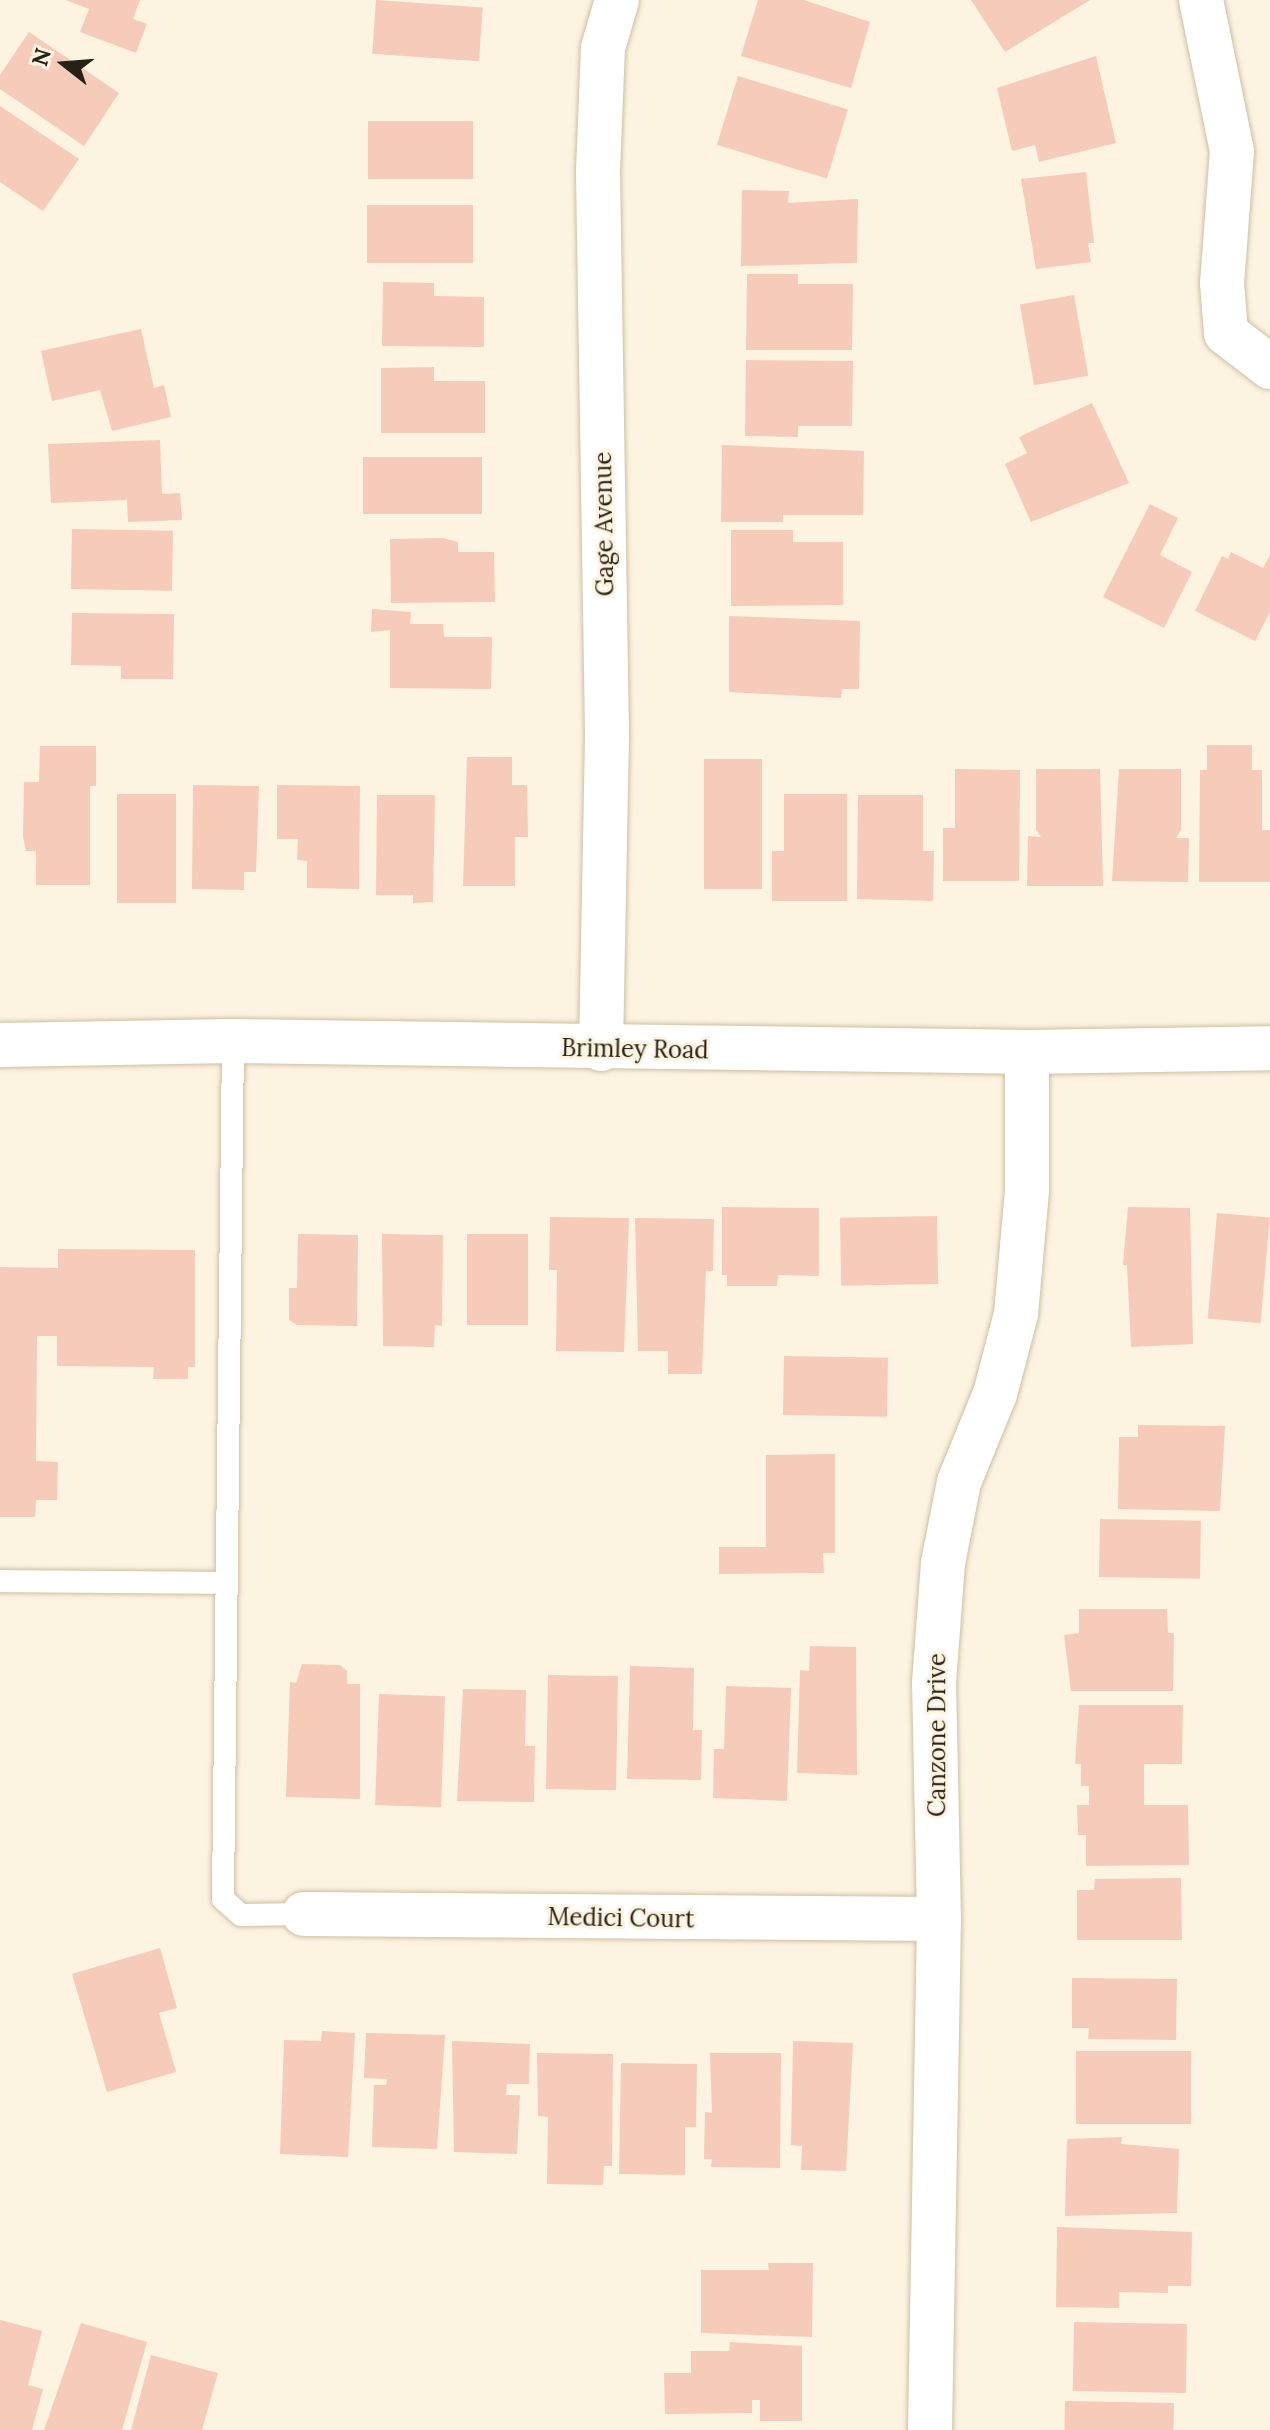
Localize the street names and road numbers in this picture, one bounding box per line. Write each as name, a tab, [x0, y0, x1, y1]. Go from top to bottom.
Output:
street label: Gage Avenue	[588, 451, 620, 597]
street label: Brimley Road	[561, 1033, 709, 1065]
street label: Canzone Drive	[923, 1653, 951, 1817]
street label: Medici Court	[547, 1902, 695, 1934]

